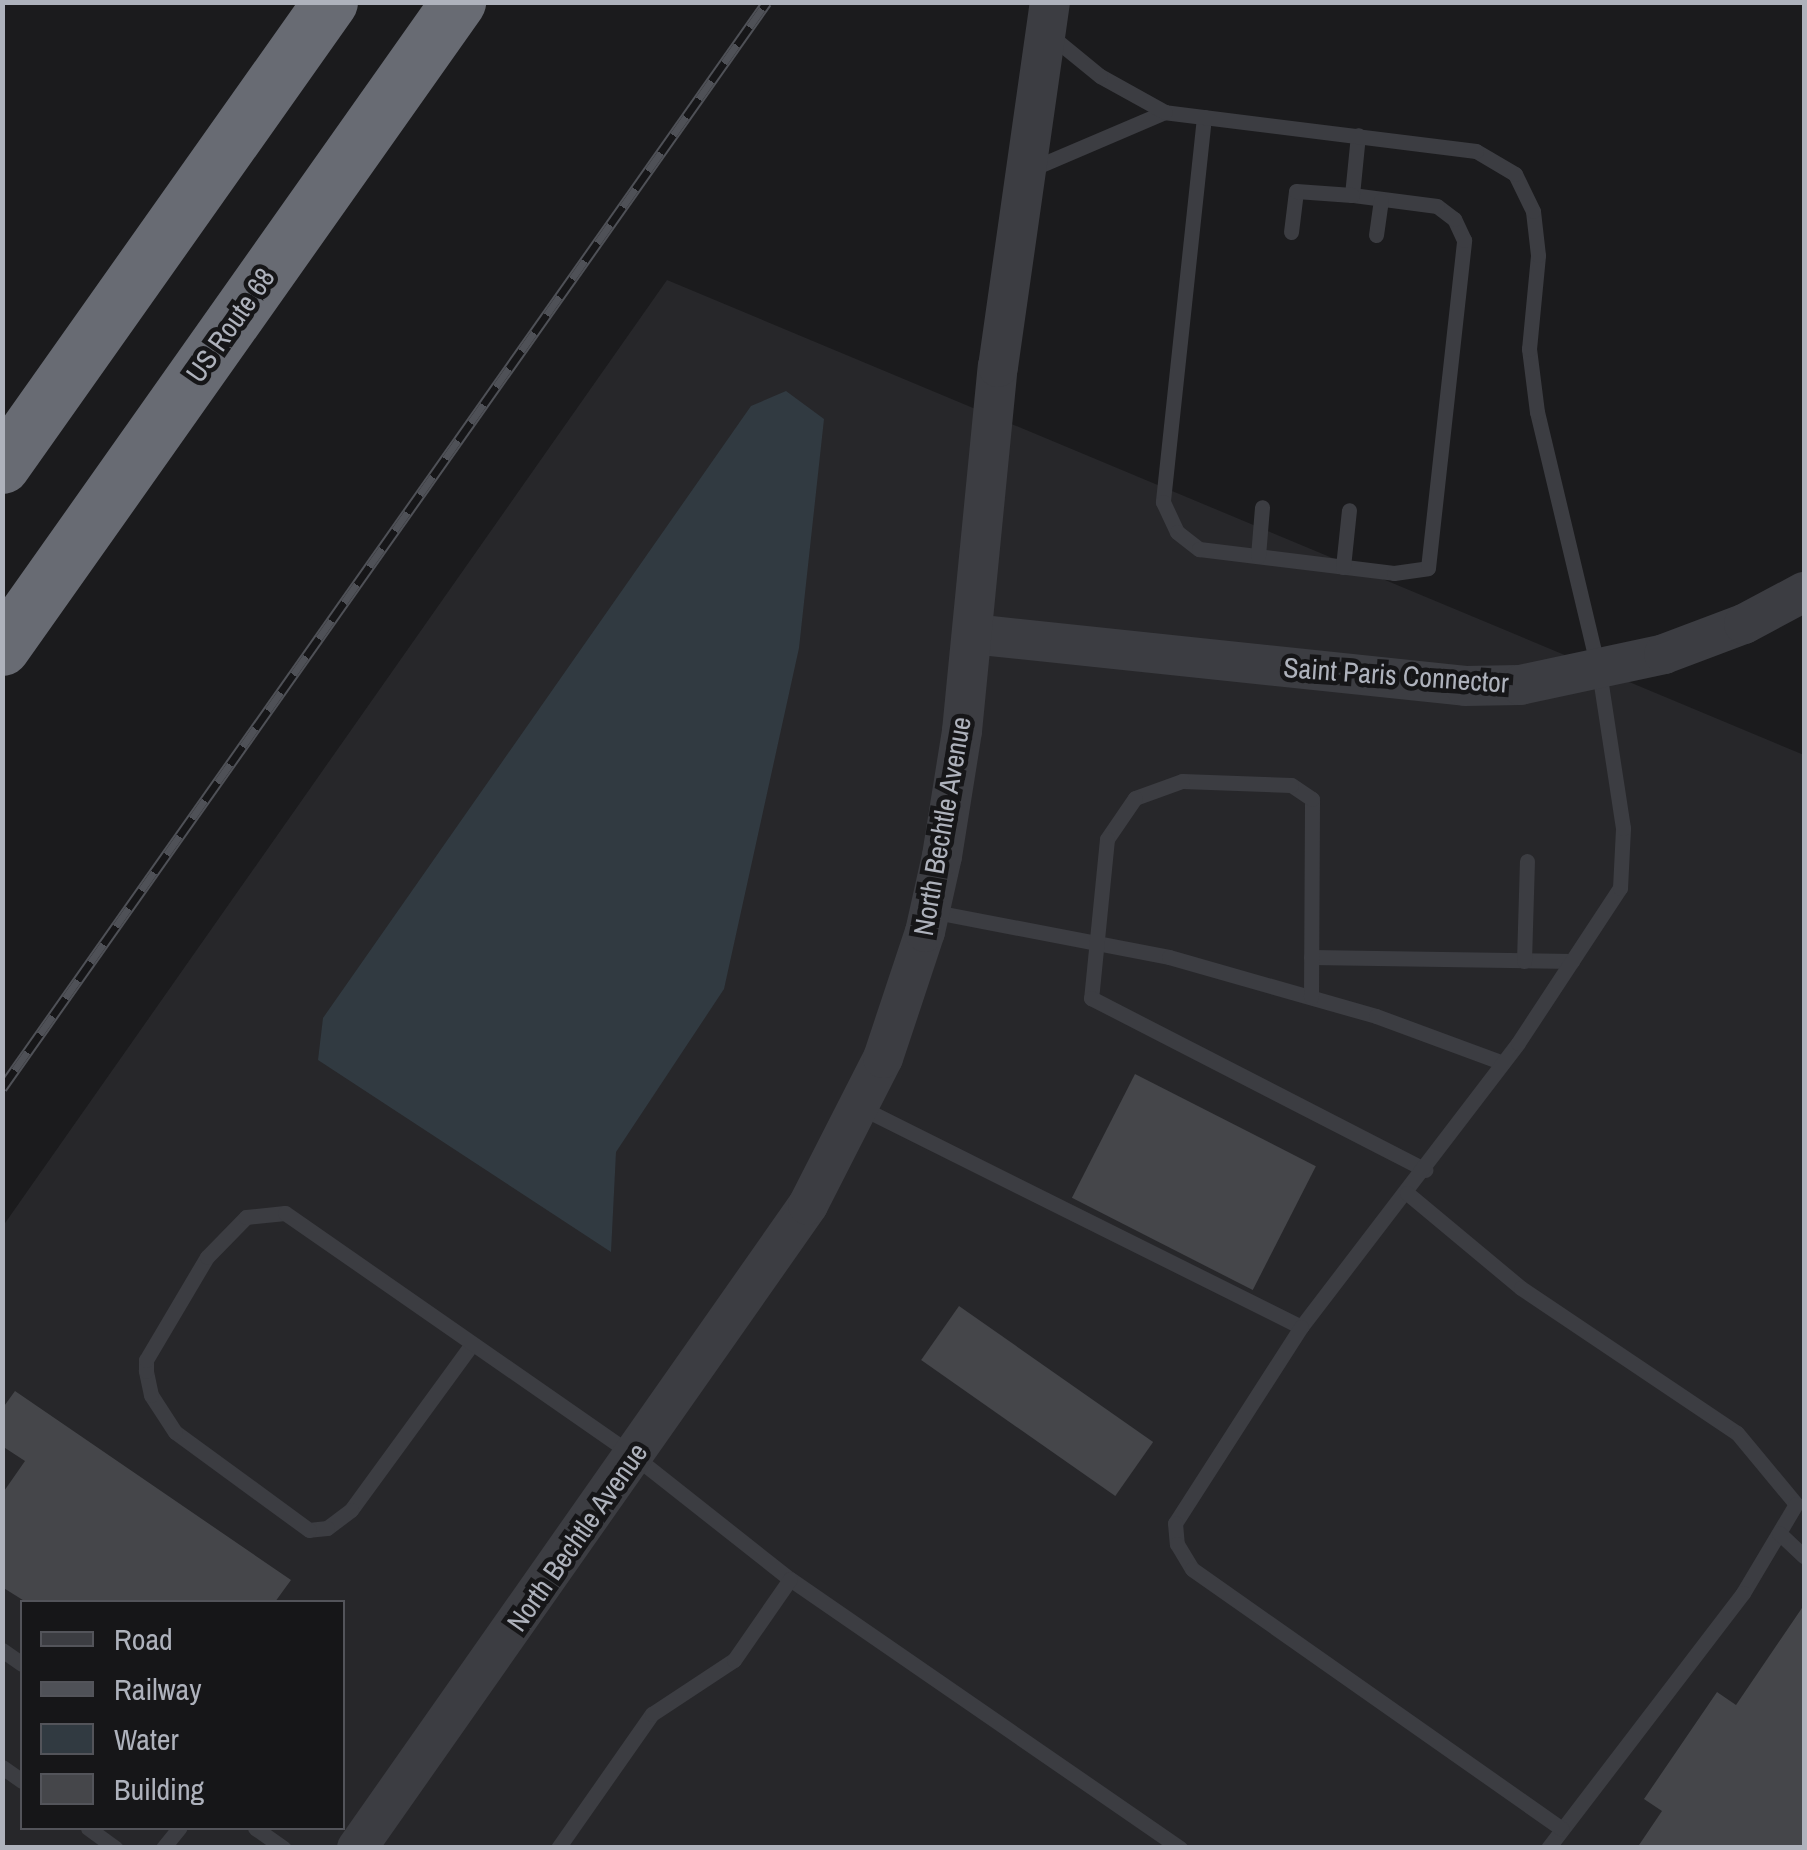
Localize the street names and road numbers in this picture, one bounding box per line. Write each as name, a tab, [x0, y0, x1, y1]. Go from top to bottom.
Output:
street label: US Route 68	[179, 262, 281, 388]
street label: Saint Paris Connector	[1282, 650, 1510, 700]
street label: North Bechtle Avenue	[906, 713, 978, 939]
street label: North Bechtle Avenue	[499, 1436, 655, 1638]

